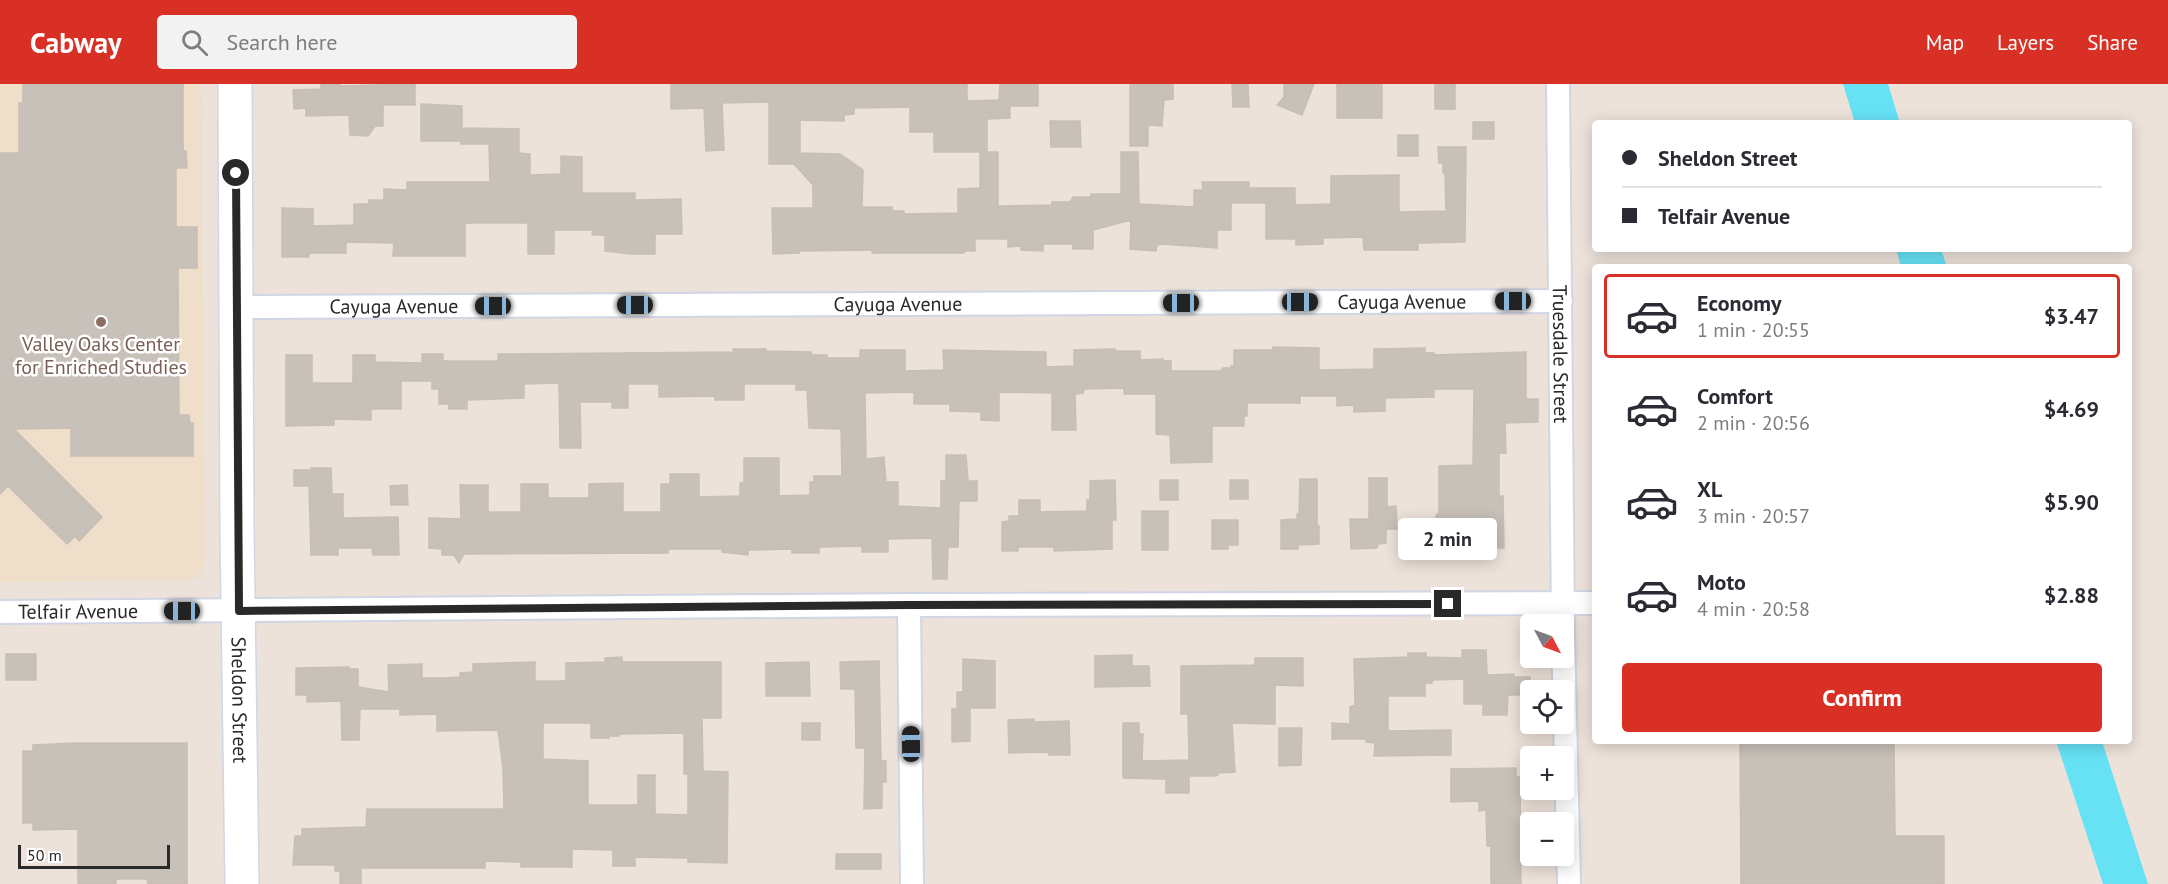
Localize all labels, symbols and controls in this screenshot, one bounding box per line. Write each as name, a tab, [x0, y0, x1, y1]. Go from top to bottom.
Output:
search box	[157, 15, 577, 69]
text: Cabway	[30, 24, 121, 61]
icon: search	[178, 26, 211, 59]
text: Search here	[226, 28, 337, 56]
text: Map	[1926, 29, 1964, 56]
text: Layers	[1997, 29, 2054, 56]
text: Share	[2087, 29, 2138, 56]
text: Sheldon Street	[1658, 144, 1798, 172]
route start	[222, 159, 249, 186]
text: Telfair Avenue	[1658, 202, 1790, 230]
street label: Truesdale Street	[1547, 285, 1574, 424]
street label: Cayuga Avenue	[1337, 288, 1467, 315]
icon: car	[1625, 289, 1679, 343]
text: Economy	[1697, 289, 1781, 317]
street label: Cayuga Avenue	[833, 291, 963, 317]
car	[1495, 292, 1531, 310]
street label: Cayuga Avenue	[329, 293, 459, 320]
car	[1282, 293, 1318, 311]
car	[1163, 294, 1199, 312]
car	[617, 296, 653, 314]
car	[475, 297, 511, 315]
text: $3.47	[2044, 302, 2099, 330]
marker: Valley Oaks Center for Enriched Studies	[94, 315, 108, 329]
text: 1 min · 20:55	[1697, 317, 1810, 343]
place label: Valley Oaks Center for Enriched Studies	[15, 331, 187, 380]
icon: car	[1625, 382, 1679, 436]
text: Comfort	[1697, 382, 1773, 410]
text: $4.69	[2044, 395, 2099, 423]
text: 2 min · 20:56	[1697, 410, 1810, 436]
icon: car	[1625, 475, 1679, 529]
text: XL	[1697, 475, 1722, 503]
text: $5.90	[2044, 488, 2099, 516]
text: 3 min · 20:57	[1697, 503, 1810, 529]
callout: 2 min	[1398, 517, 1498, 559]
text: 2 min	[1423, 526, 1472, 552]
icon: car	[1625, 568, 1679, 622]
text: Moto	[1697, 568, 1746, 596]
text: $2.88	[2044, 581, 2099, 609]
route end	[1434, 590, 1461, 617]
text: 4 min · 20:58	[1697, 596, 1810, 622]
street label: Telfair Avenue	[18, 598, 138, 625]
car	[164, 602, 200, 620]
north arrow	[1520, 614, 1574, 668]
map controls	[1520, 614, 1574, 866]
street label: Sheldon Street	[226, 637, 253, 764]
button: Confirm	[1622, 663, 2102, 732]
button: locate	[1520, 680, 1574, 734]
car	[902, 726, 920, 762]
button: +	[1520, 746, 1574, 800]
button: −	[1520, 812, 1574, 866]
scale bar	[18, 842, 170, 870]
text: 50 m	[27, 845, 62, 865]

